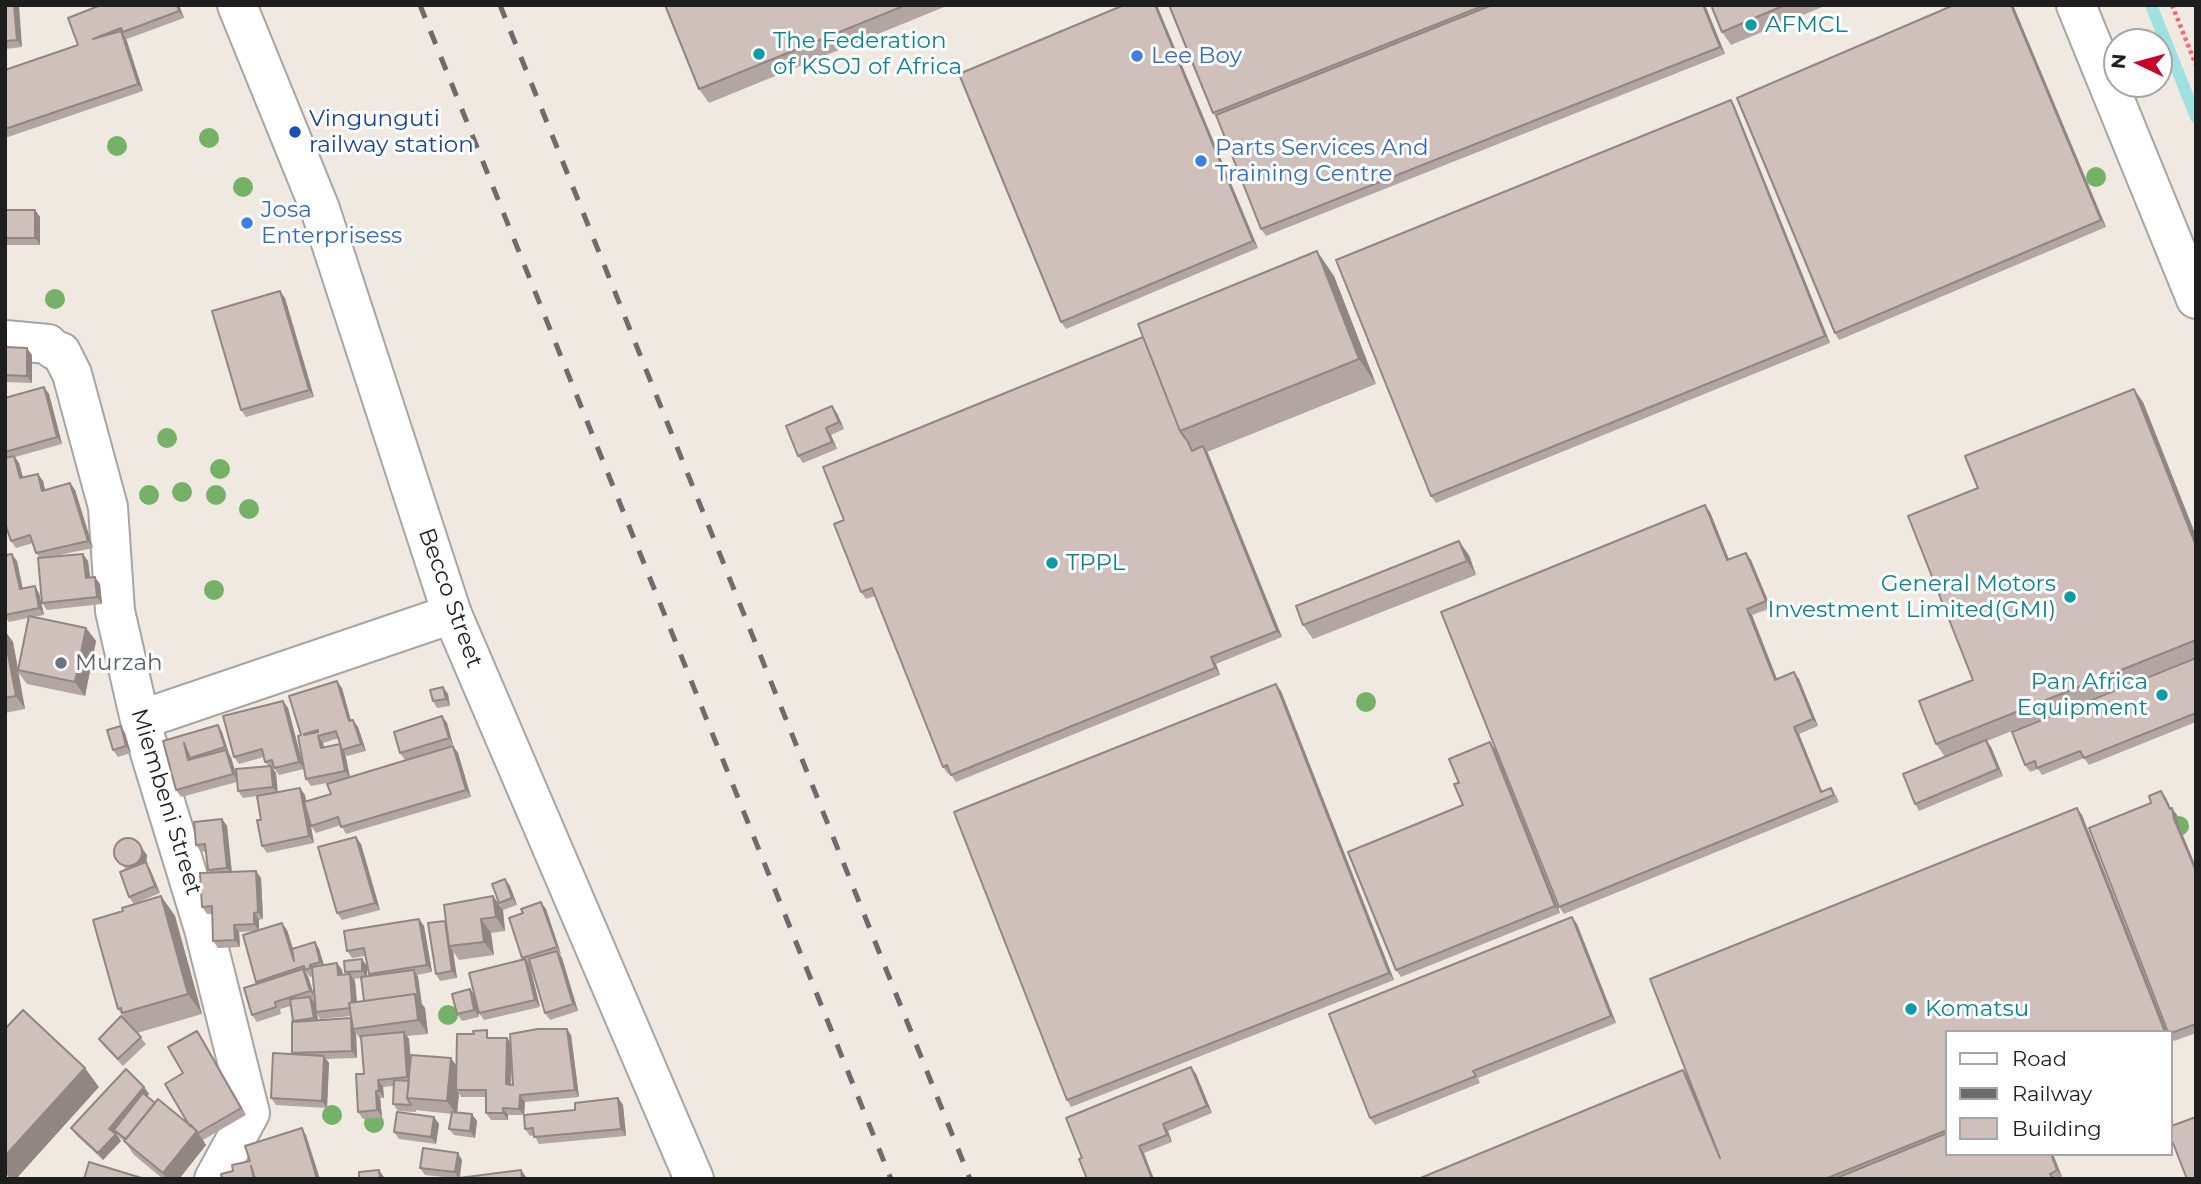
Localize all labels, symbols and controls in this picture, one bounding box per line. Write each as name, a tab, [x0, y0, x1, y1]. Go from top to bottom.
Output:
place label: AFMCL	[1765, 11, 1848, 39]
marker: AFMCL	[1743, 17, 1759, 33]
place label: The Federation of KSOJ of Africa	[773, 27, 962, 81]
north arrow	[2103, 28, 2173, 98]
place label: Lee Boy	[1151, 42, 1242, 70]
marker: The Federation of KSOJ of Africa	[751, 46, 767, 62]
marker: Lee Boy	[1129, 48, 1145, 64]
text: N	[2106, 53, 2131, 70]
place label: Vingunguti railway station	[309, 105, 474, 159]
marker: Vingunguti railway station	[287, 124, 303, 140]
place label: Parts Services And Training Centre	[1215, 134, 1429, 188]
marker: Parts Services And Training Centre	[1193, 153, 1209, 169]
place label: Josa Enterprisess	[261, 196, 402, 250]
marker: Josa Enterprisess	[239, 215, 255, 231]
street label: Becco Street	[412, 524, 488, 672]
place label: TPPL	[1066, 549, 1125, 577]
marker: TPPL	[1044, 555, 1060, 571]
place label: General Motors Investment Limited(GMI)	[1768, 570, 2056, 624]
marker: General Motors Investment Limited(GMI)	[2062, 589, 2078, 605]
place label: Murzah	[75, 649, 163, 677]
marker: Murzah	[53, 655, 69, 671]
place label: Pan Africa Equipment	[2017, 668, 2148, 722]
marker: Pan Africa Equipment	[2154, 687, 2170, 703]
street label: Miembeni Street	[125, 706, 207, 898]
place label: Komatsu	[1925, 995, 2029, 1023]
marker: Komatsu	[1903, 1001, 1919, 1017]
legend	[1946, 1030, 2173, 1156]
text: Road	[2012, 1046, 2067, 1071]
text: Railway	[2012, 1081, 2092, 1106]
text: Building	[2012, 1116, 2102, 1141]

